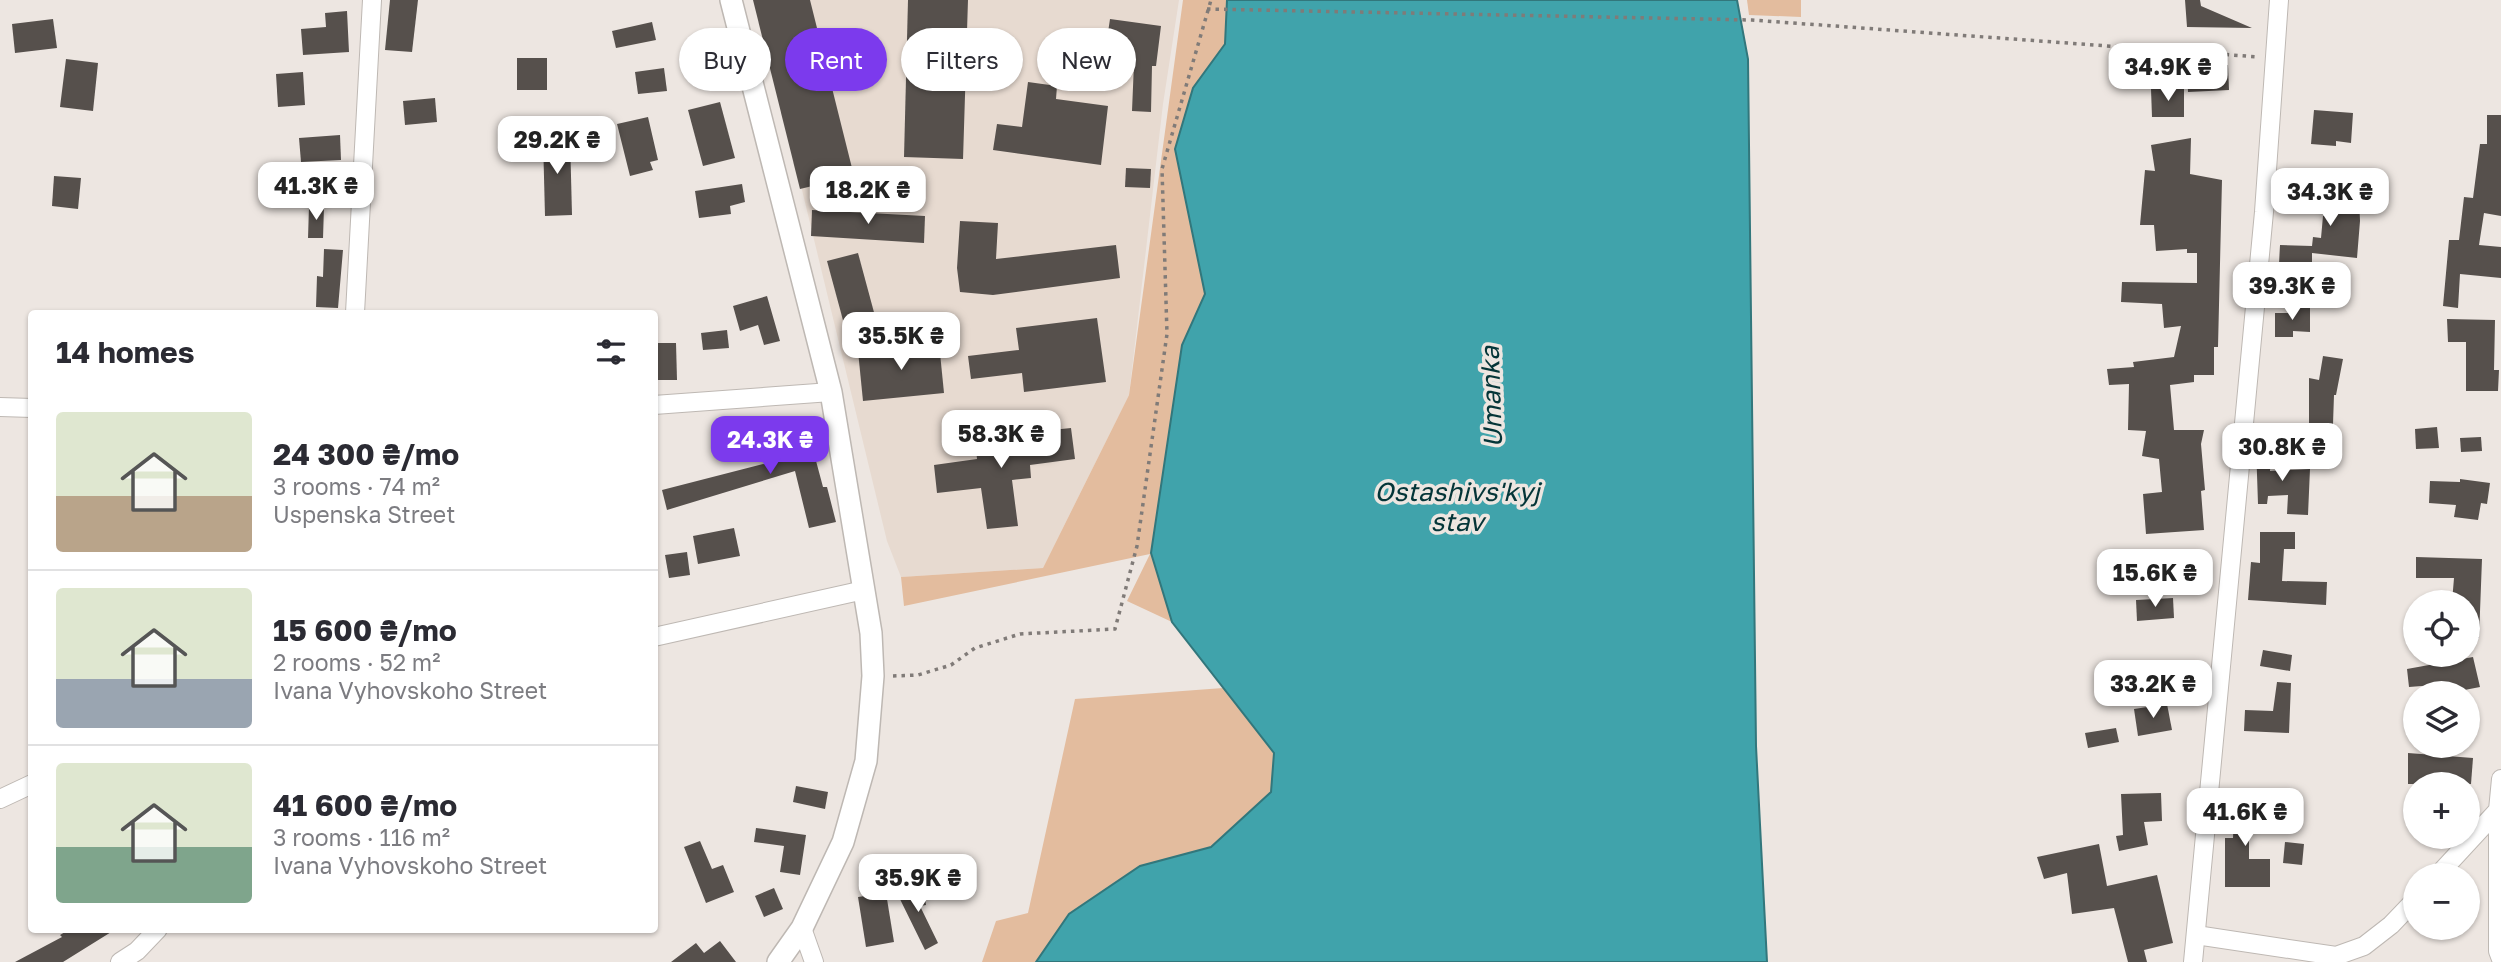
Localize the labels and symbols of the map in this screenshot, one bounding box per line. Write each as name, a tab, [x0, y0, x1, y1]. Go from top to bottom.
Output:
pin: 34.9K ₴	[2103, 43, 2233, 103]
pin: 29.2K ₴	[492, 116, 622, 176]
pin: 41.3K ₴	[251, 162, 381, 222]
pin: 18.2K ₴	[803, 166, 933, 226]
pin: 34.3K ₴	[2265, 168, 2395, 228]
pin: 39.3K ₴	[2227, 262, 2357, 322]
pin: 35.5K ₴	[836, 312, 966, 372]
water label: Umanka	[1474, 344, 1508, 448]
pin: 58.3K ₴	[936, 410, 1066, 470]
pin: 24.3K ₴	[705, 416, 835, 476]
pin: 30.8K ₴	[2217, 424, 2347, 483]
water label: Ostashivs'kyj stav	[1374, 476, 1543, 537]
pin: 15.6K ₴	[2090, 550, 2220, 609]
pin: 33.2K ₴	[2088, 660, 2218, 720]
pin: 41.6K ₴	[2180, 788, 2310, 848]
pin: 35.9K ₴	[853, 855, 983, 914]

